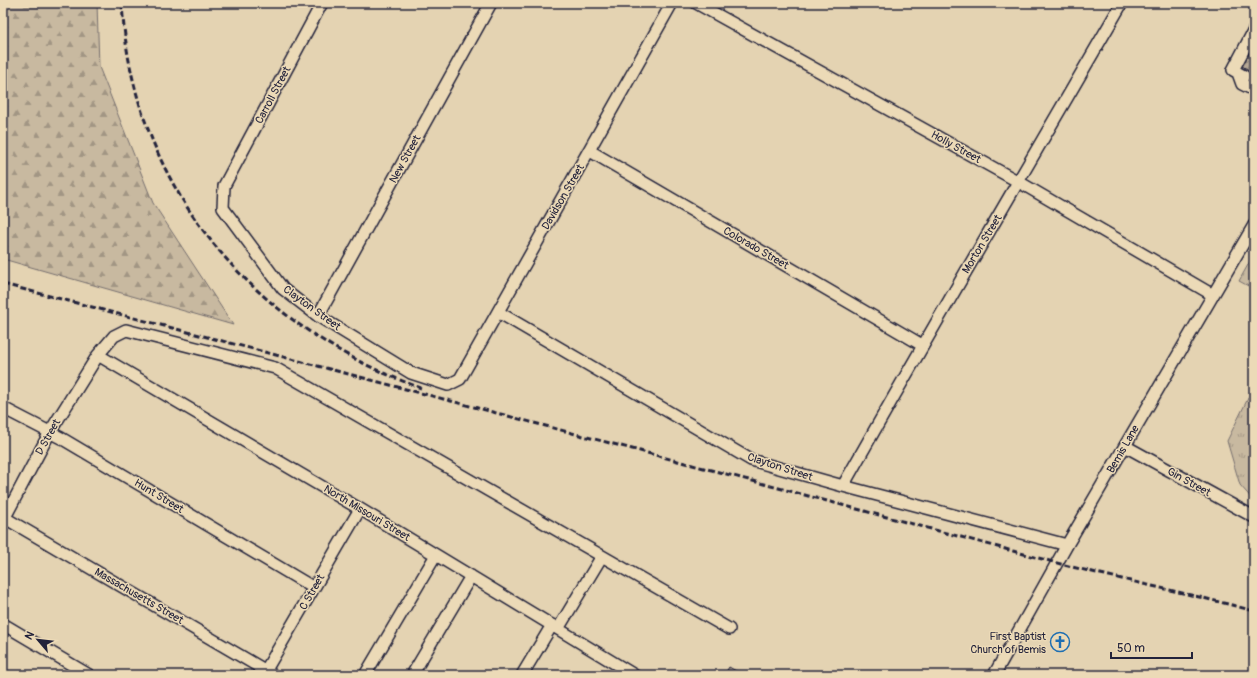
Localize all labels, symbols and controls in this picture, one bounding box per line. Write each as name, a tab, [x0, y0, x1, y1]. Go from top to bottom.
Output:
street label: Carroll Street	[252, 64, 294, 126]
street label: Holly Street	[929, 128, 984, 166]
street label: New Street	[387, 132, 424, 185]
street label: Davidson Street	[539, 161, 587, 232]
street label: Morton Street	[959, 212, 1005, 276]
street label: Colorado Street	[721, 224, 792, 272]
street label: Clayton Street	[281, 283, 344, 334]
street label: D Street	[33, 416, 63, 457]
street label: Bemis Lane	[1104, 422, 1142, 475]
street label: Clayton Street	[746, 450, 815, 484]
street label: Gin Street	[1165, 465, 1213, 499]
street label: Hunt Street	[132, 476, 187, 516]
street label: North Missouri Street	[321, 482, 413, 544]
street label: Massachusetts Street	[92, 565, 186, 627]
street label: C Street	[297, 571, 328, 612]
north arrow	[18, 620, 58, 660]
text: N	[22, 629, 37, 642]
place label: First Baptist Church of Bemis	[971, 630, 1047, 656]
church icon: First Baptist Church of Bemis	[1049, 631, 1071, 653]
scale bar	[1111, 634, 1192, 660]
text: 50 m	[1117, 641, 1145, 656]

